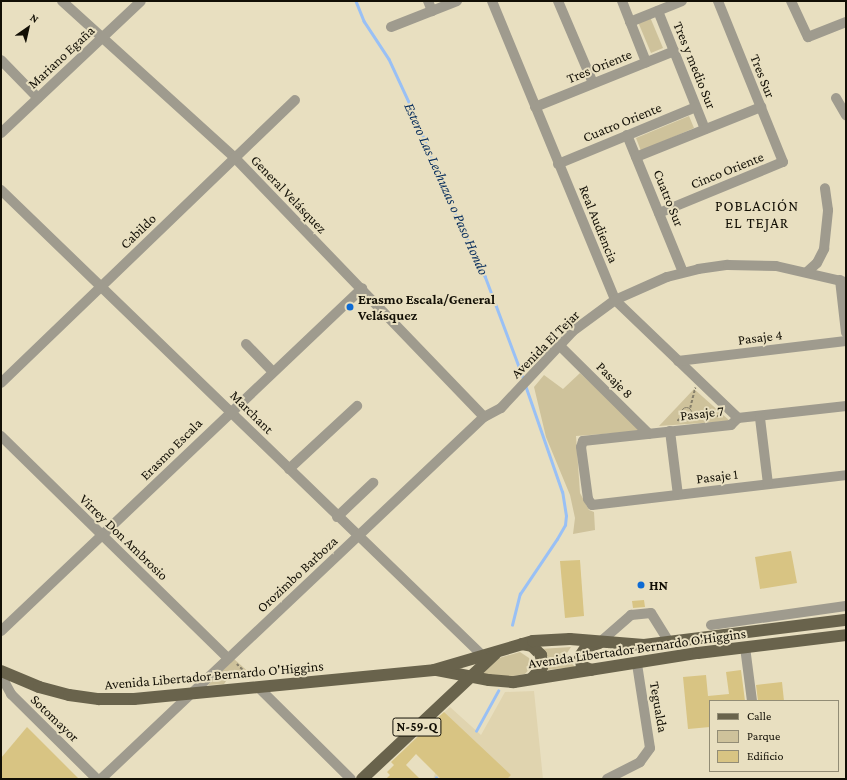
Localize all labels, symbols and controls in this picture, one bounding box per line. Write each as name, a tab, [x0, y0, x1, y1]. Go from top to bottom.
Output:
north arrow	[8, 8, 48, 48]
text: N	[28, 11, 41, 25]
street label: Tres y medio Sur	[670, 19, 720, 111]
street label: Mariano Egaña	[24, 22, 98, 92]
street label: Tres Oriente	[564, 45, 634, 87]
street label: Tres Sur	[747, 52, 779, 100]
street label: Cuatro Oriente	[580, 99, 664, 145]
water label: Estero Las Lechuzas o Paso Hondo	[400, 100, 492, 278]
street label: Cinco Oriente	[688, 148, 766, 192]
street label: General Velásquez	[248, 151, 330, 237]
street label: Cuatro Sur	[650, 167, 688, 229]
street label: Real Audiencia	[576, 183, 622, 265]
district label: POBLACIÓN EL TEJAR	[715, 197, 799, 232]
street label: Cabildo	[117, 210, 159, 252]
place label: Erasmo Escala/General Velásquez	[358, 291, 495, 324]
marker: Erasmo Escala/General Velásquez	[345, 302, 355, 312]
street label: Avenida El Tejar	[507, 306, 583, 382]
street label: Pasaje 4	[737, 326, 783, 348]
street label: Pasaje 8	[593, 358, 637, 402]
street label: Marchant	[227, 387, 277, 437]
street label: Pasaje 7	[679, 402, 725, 424]
street label: Erasmo Escala	[137, 415, 205, 483]
street label: Pasaje 1	[695, 465, 739, 487]
street label: Virrey Don Ambrosio	[76, 490, 172, 584]
street label: Orozimbo Barboza	[253, 532, 341, 616]
place label: HN	[649, 577, 668, 593]
marker: HN	[636, 580, 646, 590]
street label: Avenida Libertador Bernardo O'Higgins	[527, 624, 747, 672]
street label: Avenida Libertador Bernardo O'Higgins	[104, 657, 324, 693]
street label: Tegualda	[646, 680, 672, 734]
street label: Sotomayor	[27, 691, 83, 745]
legend	[709, 700, 839, 772]
text: Calle	[747, 709, 771, 723]
road number: N-59-Q	[392, 716, 442, 738]
text: Parque	[747, 729, 780, 743]
text: Edificio	[747, 749, 783, 763]

